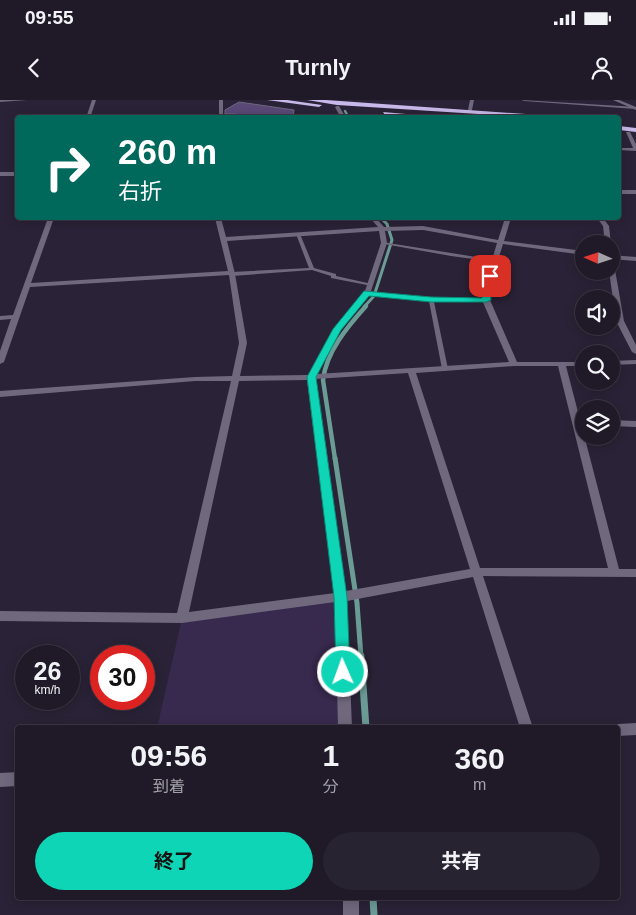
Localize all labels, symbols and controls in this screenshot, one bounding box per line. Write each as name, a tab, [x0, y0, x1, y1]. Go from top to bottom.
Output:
text: 09:55	[25, 7, 74, 28]
icon: back	[20, 54, 48, 82]
icon: person	[588, 54, 616, 82]
text: Turnly	[285, 55, 351, 80]
text: 260 m	[118, 132, 217, 171]
icon: right	[35, 135, 100, 200]
text: 右折	[118, 179, 162, 204]
north arrow	[575, 235, 620, 280]
map controls	[575, 235, 620, 445]
pin	[469, 255, 511, 297]
icon: arrive	[476, 262, 504, 290]
button: sound	[575, 290, 620, 335]
button: search	[575, 345, 620, 390]
button: layers	[575, 400, 620, 445]
speed limit sign: 30	[90, 645, 155, 710]
position arrow	[316, 645, 368, 697]
text: 26	[34, 657, 61, 685]
text: km/h	[34, 683, 61, 697]
text: 09:56	[130, 739, 207, 772]
text: 1	[322, 739, 339, 772]
text: 360	[455, 742, 505, 775]
text: m	[473, 776, 486, 793]
text: 到着	[153, 778, 185, 795]
text: 分	[323, 778, 339, 795]
button: 終了	[35, 832, 313, 890]
button: 共有	[323, 832, 600, 890]

